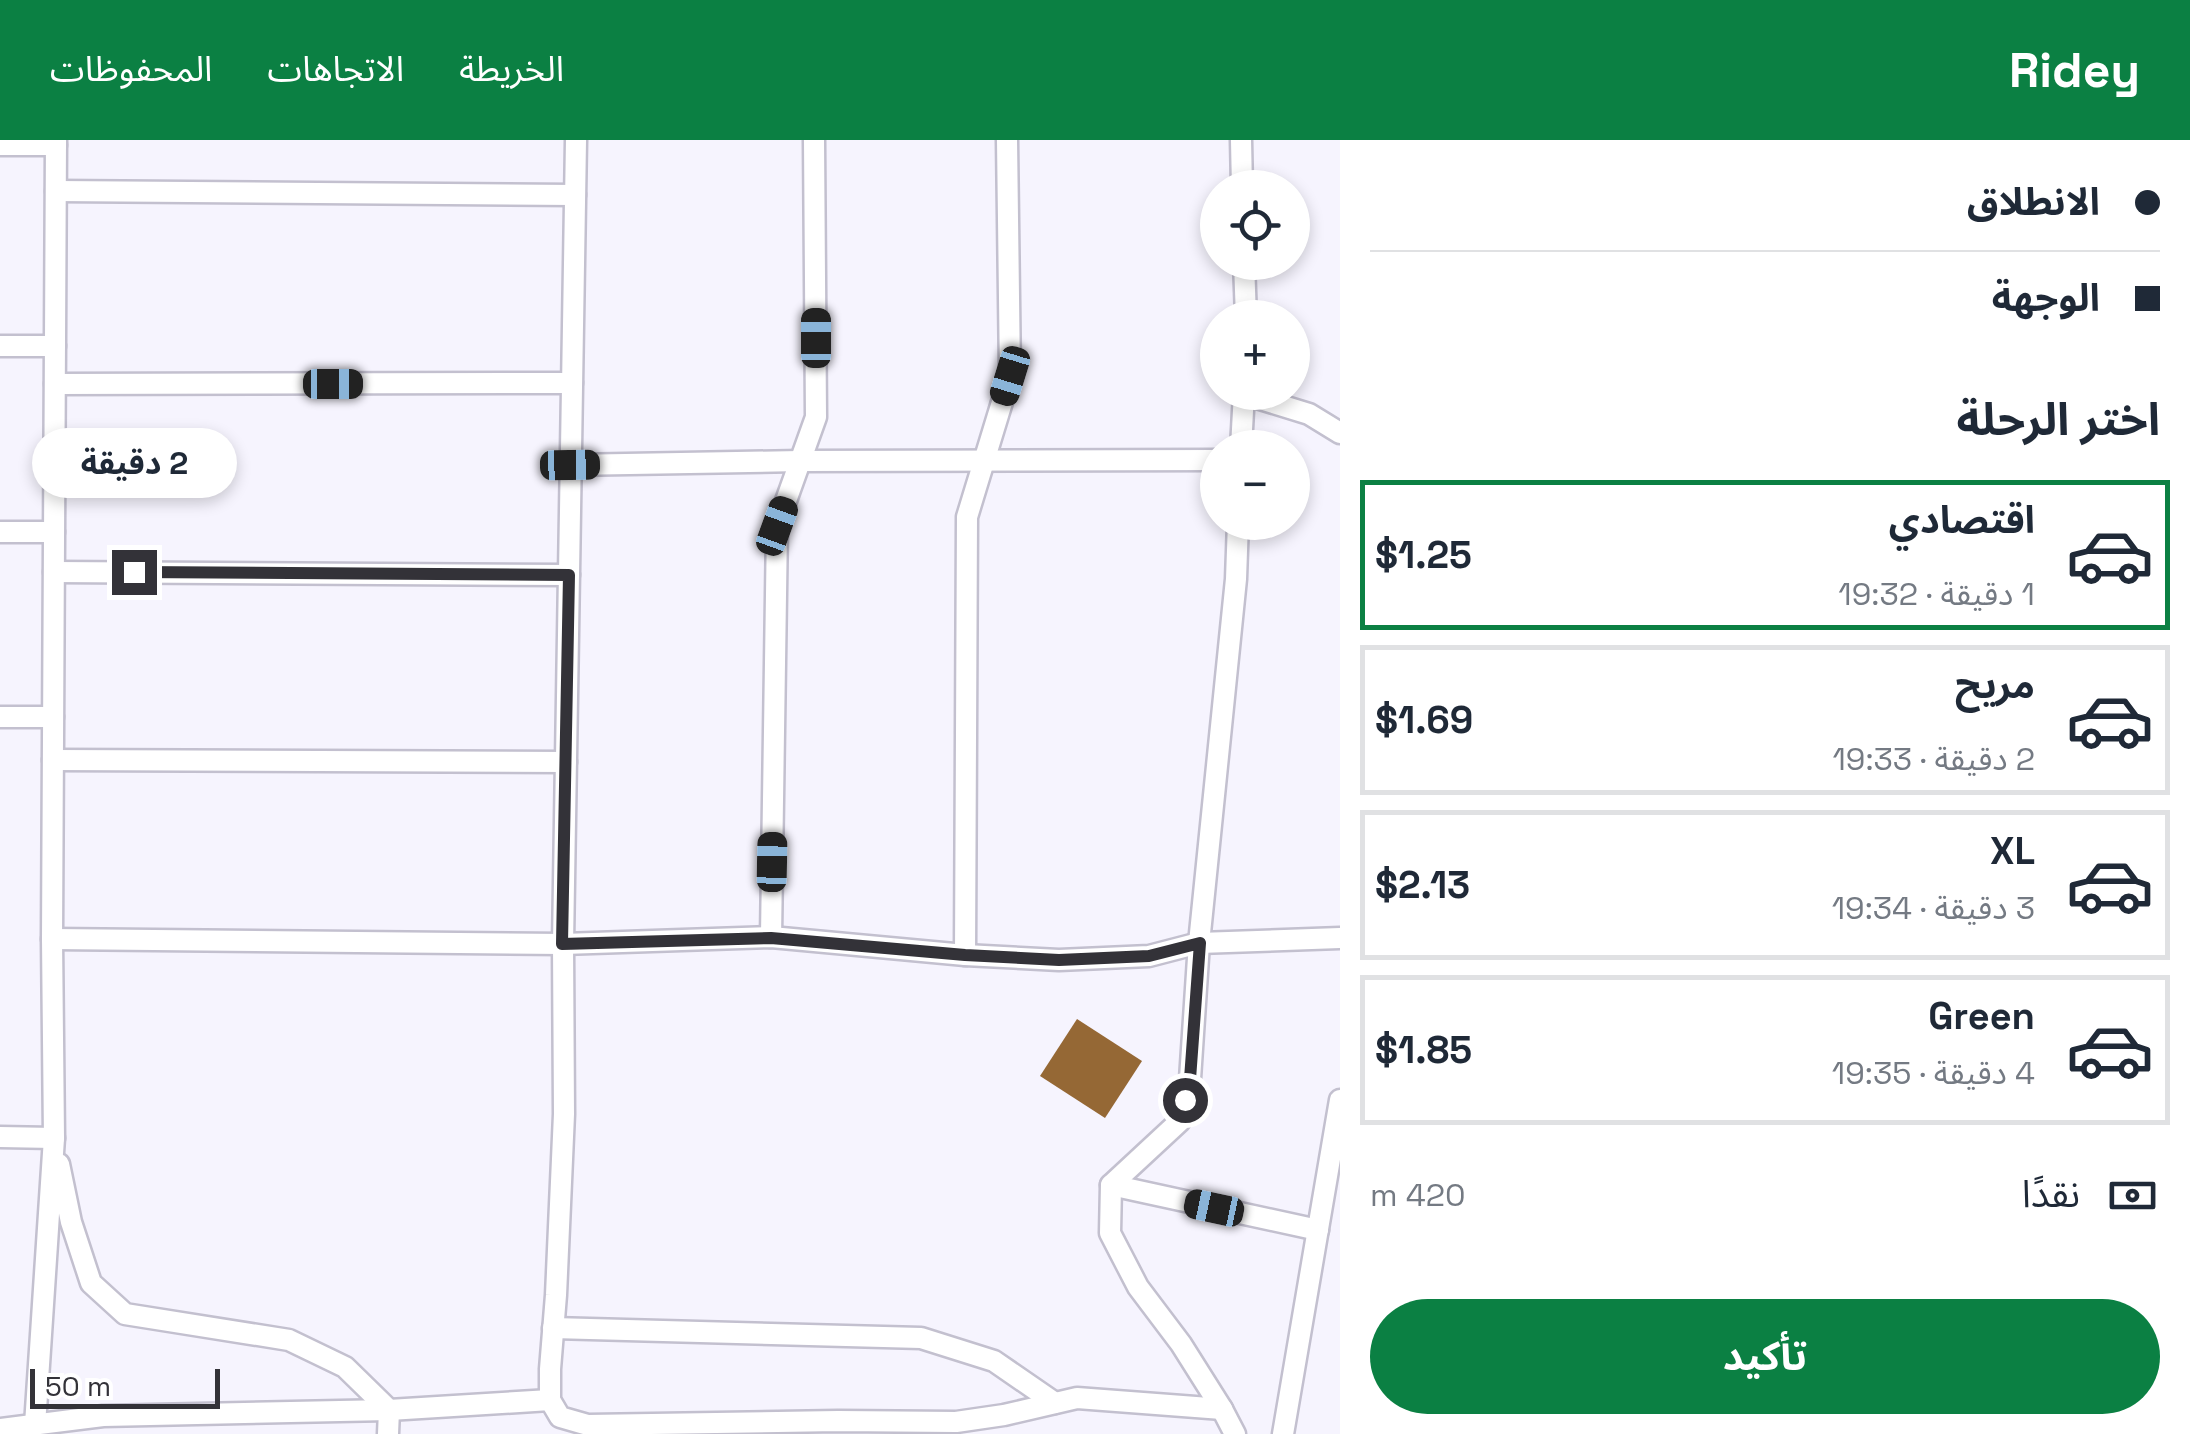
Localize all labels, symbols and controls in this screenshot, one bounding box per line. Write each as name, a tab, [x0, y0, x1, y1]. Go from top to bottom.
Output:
text: Ridey	[2009, 40, 2140, 101]
text: المحفوظات	[50, 47, 212, 91]
text: الاتجاهات	[267, 47, 404, 91]
text: الخريطة	[459, 47, 564, 91]
map controls	[1200, 170, 1310, 540]
button: locate	[1200, 170, 1310, 280]
text: الانطلاق	[1967, 178, 2100, 226]
text: الوجهة	[1992, 274, 2100, 322]
button: +	[1200, 300, 1310, 410]
car	[801, 308, 831, 368]
car	[987, 343, 1033, 409]
car	[303, 369, 363, 399]
text: اختر الرحلة	[1956, 391, 2160, 448]
callout: 2 دقيقة	[32, 427, 236, 497]
button: −	[1200, 430, 1310, 540]
text: 2 دقيقة	[81, 443, 188, 483]
car	[540, 449, 600, 481]
car	[753, 493, 801, 559]
text: اقتصادي	[1889, 496, 2035, 544]
icon: car	[2065, 510, 2155, 600]
text: $1.25	[1375, 531, 1472, 579]
route end	[112, 550, 157, 595]
text: 1 دقيقة · 19:32	[1838, 574, 2035, 614]
text: مريح	[1955, 661, 2035, 709]
icon: car	[2065, 675, 2155, 765]
text: $1.69	[1375, 696, 1473, 744]
text: 2 دقيقة · 19:33	[1832, 739, 2035, 779]
text: XL	[1990, 827, 2035, 875]
car	[756, 832, 788, 892]
icon: car	[2065, 840, 2155, 930]
text: $2.13	[1375, 861, 1470, 909]
text: 3 دقيقة · 19:34	[1832, 888, 2035, 928]
text: Green	[1928, 992, 2035, 1040]
icon: car	[2065, 1005, 2155, 1095]
text: $1.85	[1375, 1026, 1472, 1074]
text: 4 دقيقة · 19:35	[1832, 1053, 2035, 1093]
route start	[1163, 1078, 1208, 1123]
icon: cash	[2105, 1168, 2160, 1223]
text: نقدًا	[2022, 1170, 2080, 1218]
text: 420 m	[1370, 1175, 1466, 1215]
car	[1182, 1187, 1246, 1229]
button: تأكيد	[1370, 1299, 2160, 1414]
scale bar	[30, 1364, 220, 1408]
text: 50 m	[45, 1368, 111, 1404]

